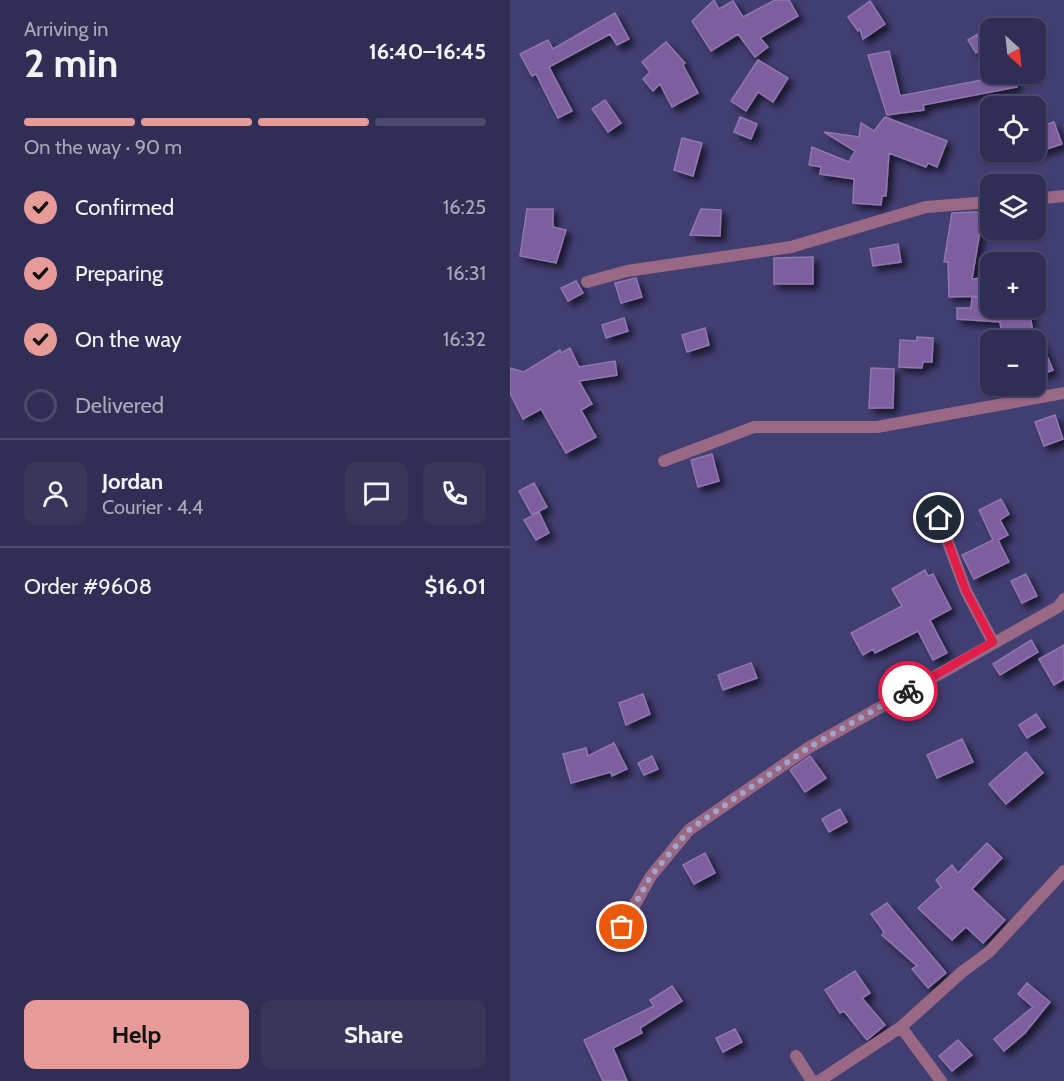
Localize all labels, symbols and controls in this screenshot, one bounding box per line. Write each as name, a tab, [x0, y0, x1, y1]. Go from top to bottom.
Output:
text: Arriving in	[24, 17, 108, 41]
north arrow	[980, 18, 1046, 84]
map controls	[980, 18, 1046, 396]
text: 16:40–16:45	[369, 38, 486, 65]
text: 2 min	[24, 39, 118, 87]
button: locate	[980, 96, 1046, 162]
text: On the way · 90 m	[24, 135, 182, 159]
button: layers	[980, 174, 1046, 240]
icon: check	[24, 191, 57, 224]
text: Confirmed	[75, 194, 174, 221]
text: 16:25	[443, 195, 486, 219]
button: +	[980, 252, 1046, 318]
icon: check	[24, 257, 57, 290]
text: Preparing	[75, 260, 163, 287]
text: 16:31	[447, 261, 486, 285]
icon: check	[24, 323, 57, 356]
text: On the way	[75, 326, 182, 353]
text: 16:32	[443, 327, 486, 351]
button: −	[980, 330, 1046, 396]
text: Delivered	[75, 392, 164, 419]
button: person	[24, 462, 87, 525]
button: chat	[345, 462, 408, 525]
button: phone	[423, 462, 486, 525]
text: Jordan	[102, 468, 163, 495]
pin	[913, 492, 964, 543]
text: Courier · 4.4	[102, 495, 203, 519]
icon: home	[922, 501, 955, 534]
text: Order #9608	[24, 573, 152, 600]
text: $16.01	[424, 573, 486, 600]
courier	[878, 661, 938, 721]
icon: bike	[892, 675, 925, 708]
pin	[596, 901, 647, 952]
icon: bag	[605, 910, 638, 943]
button: Help	[24, 1000, 249, 1069]
button: Share	[261, 1000, 486, 1069]

